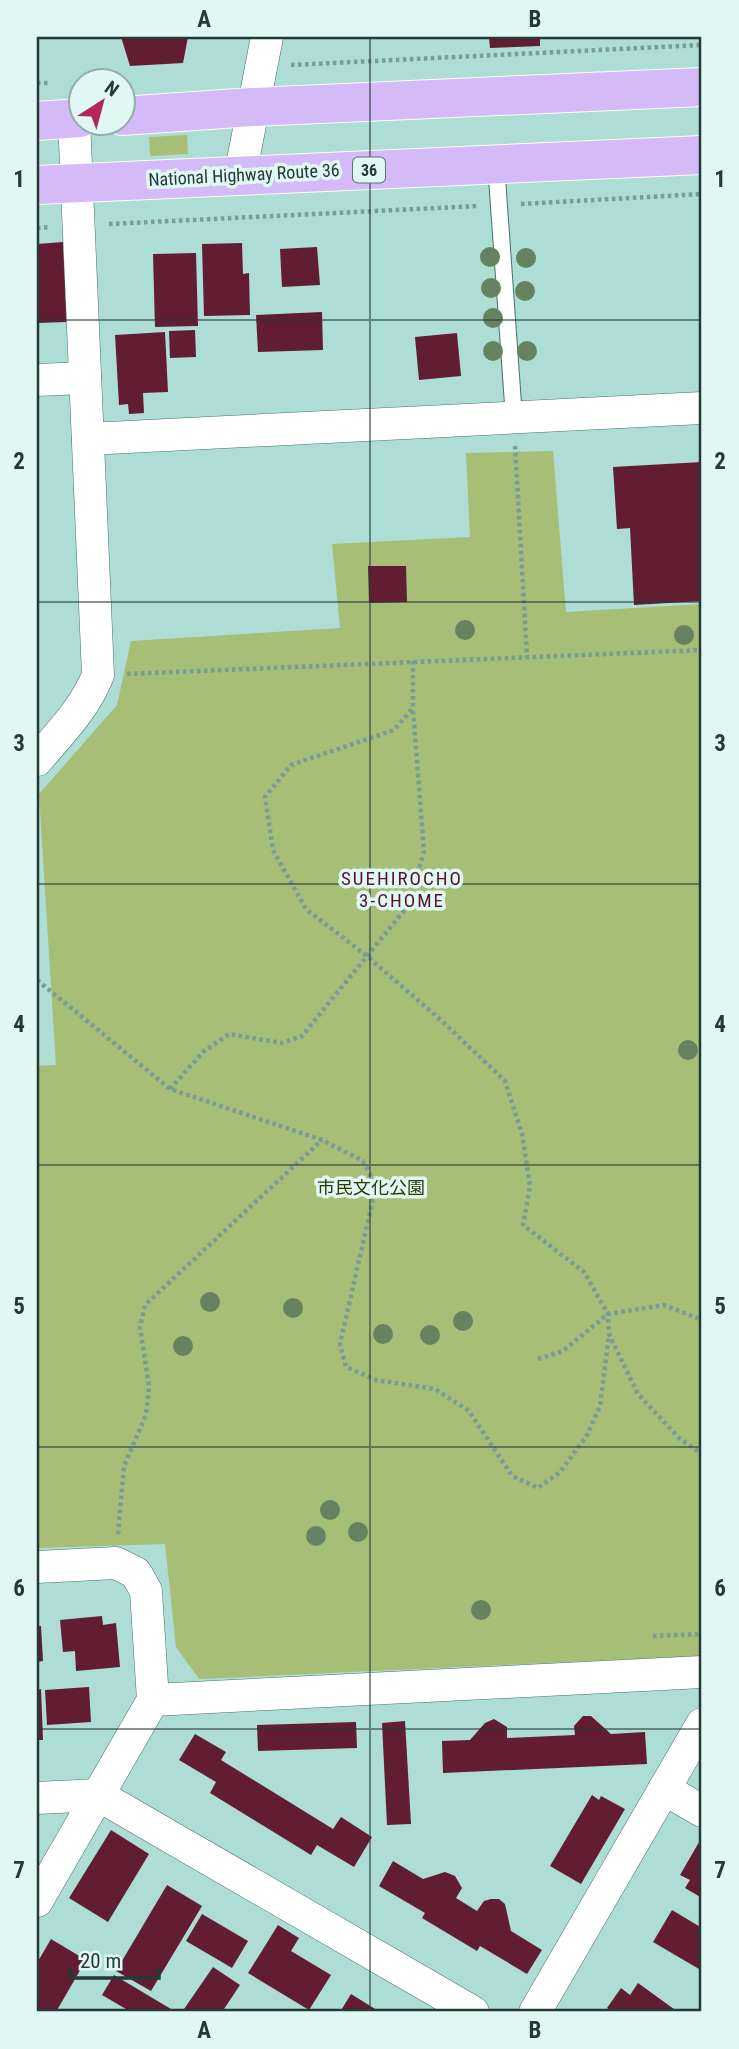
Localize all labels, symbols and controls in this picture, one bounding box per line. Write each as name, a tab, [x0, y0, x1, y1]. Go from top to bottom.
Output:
text: A	[197, 6, 211, 33]
text: B	[529, 6, 541, 33]
north arrow	[66, 66, 136, 136]
text: N	[100, 76, 123, 101]
road number: 36	[353, 158, 385, 182]
street label: National Highway Route 36	[148, 159, 340, 190]
text: 1	[13, 166, 25, 193]
text: 1	[714, 166, 726, 193]
text: 2	[13, 448, 25, 475]
text: 2	[714, 448, 726, 475]
text: 3	[13, 730, 25, 757]
text: 3	[714, 730, 726, 757]
district label: SUEHIROCHO 3-CHOME	[341, 867, 463, 912]
text: 4	[13, 1011, 25, 1038]
text: 4	[714, 1011, 726, 1038]
park label: 市民文化公園	[317, 1177, 425, 1198]
text: 5	[13, 1293, 25, 1320]
text: 5	[714, 1293, 726, 1320]
text: 6	[13, 1575, 25, 1602]
text: 6	[714, 1575, 726, 1602]
text: 7	[13, 1857, 25, 1884]
text: 7	[714, 1857, 726, 1884]
scale bar	[70, 1937, 159, 1981]
text: 20 m	[80, 1949, 121, 1973]
text: A	[197, 2017, 211, 2044]
text: B	[529, 2017, 541, 2044]

